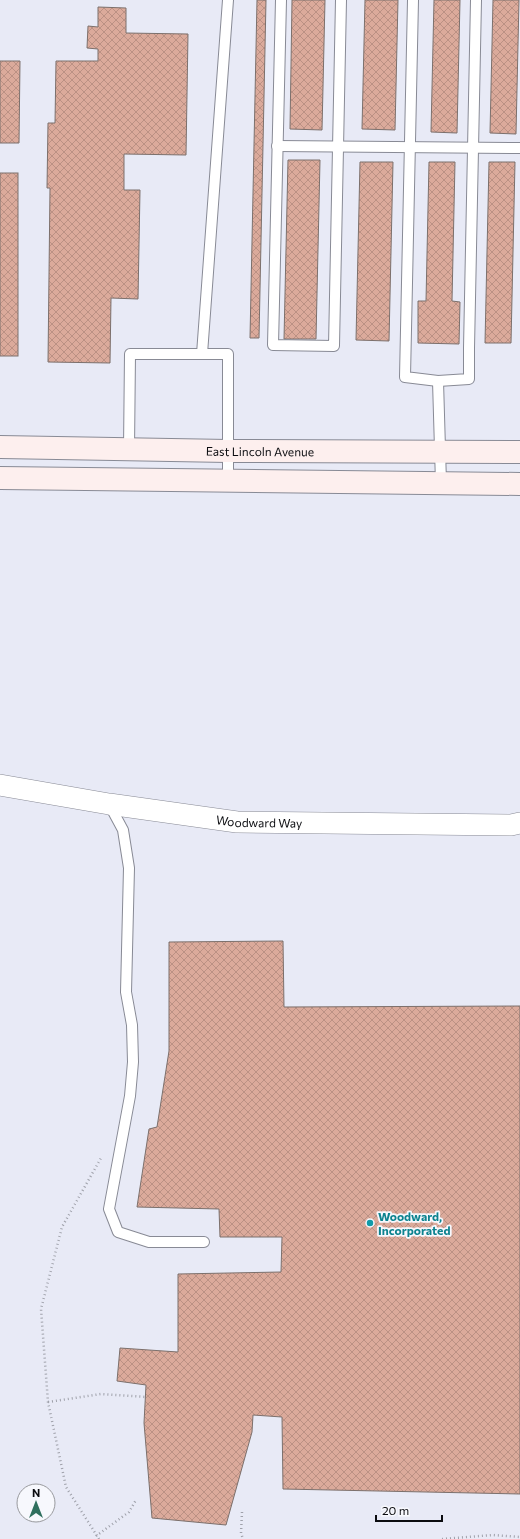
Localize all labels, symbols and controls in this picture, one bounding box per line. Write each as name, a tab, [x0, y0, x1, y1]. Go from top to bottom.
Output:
street label: East Lincoln Avenue	[206, 444, 314, 458]
street label: Woodward Way	[215, 812, 302, 830]
place label: Woodward, Incorporated	[378, 1209, 450, 1237]
marker: Woodward, Incorporated	[365, 1218, 375, 1228]
north arrow	[16, 1483, 56, 1523]
text: N	[32, 1486, 40, 1499]
scale bar	[376, 1497, 442, 1523]
text: 20 m	[382, 1503, 409, 1517]

